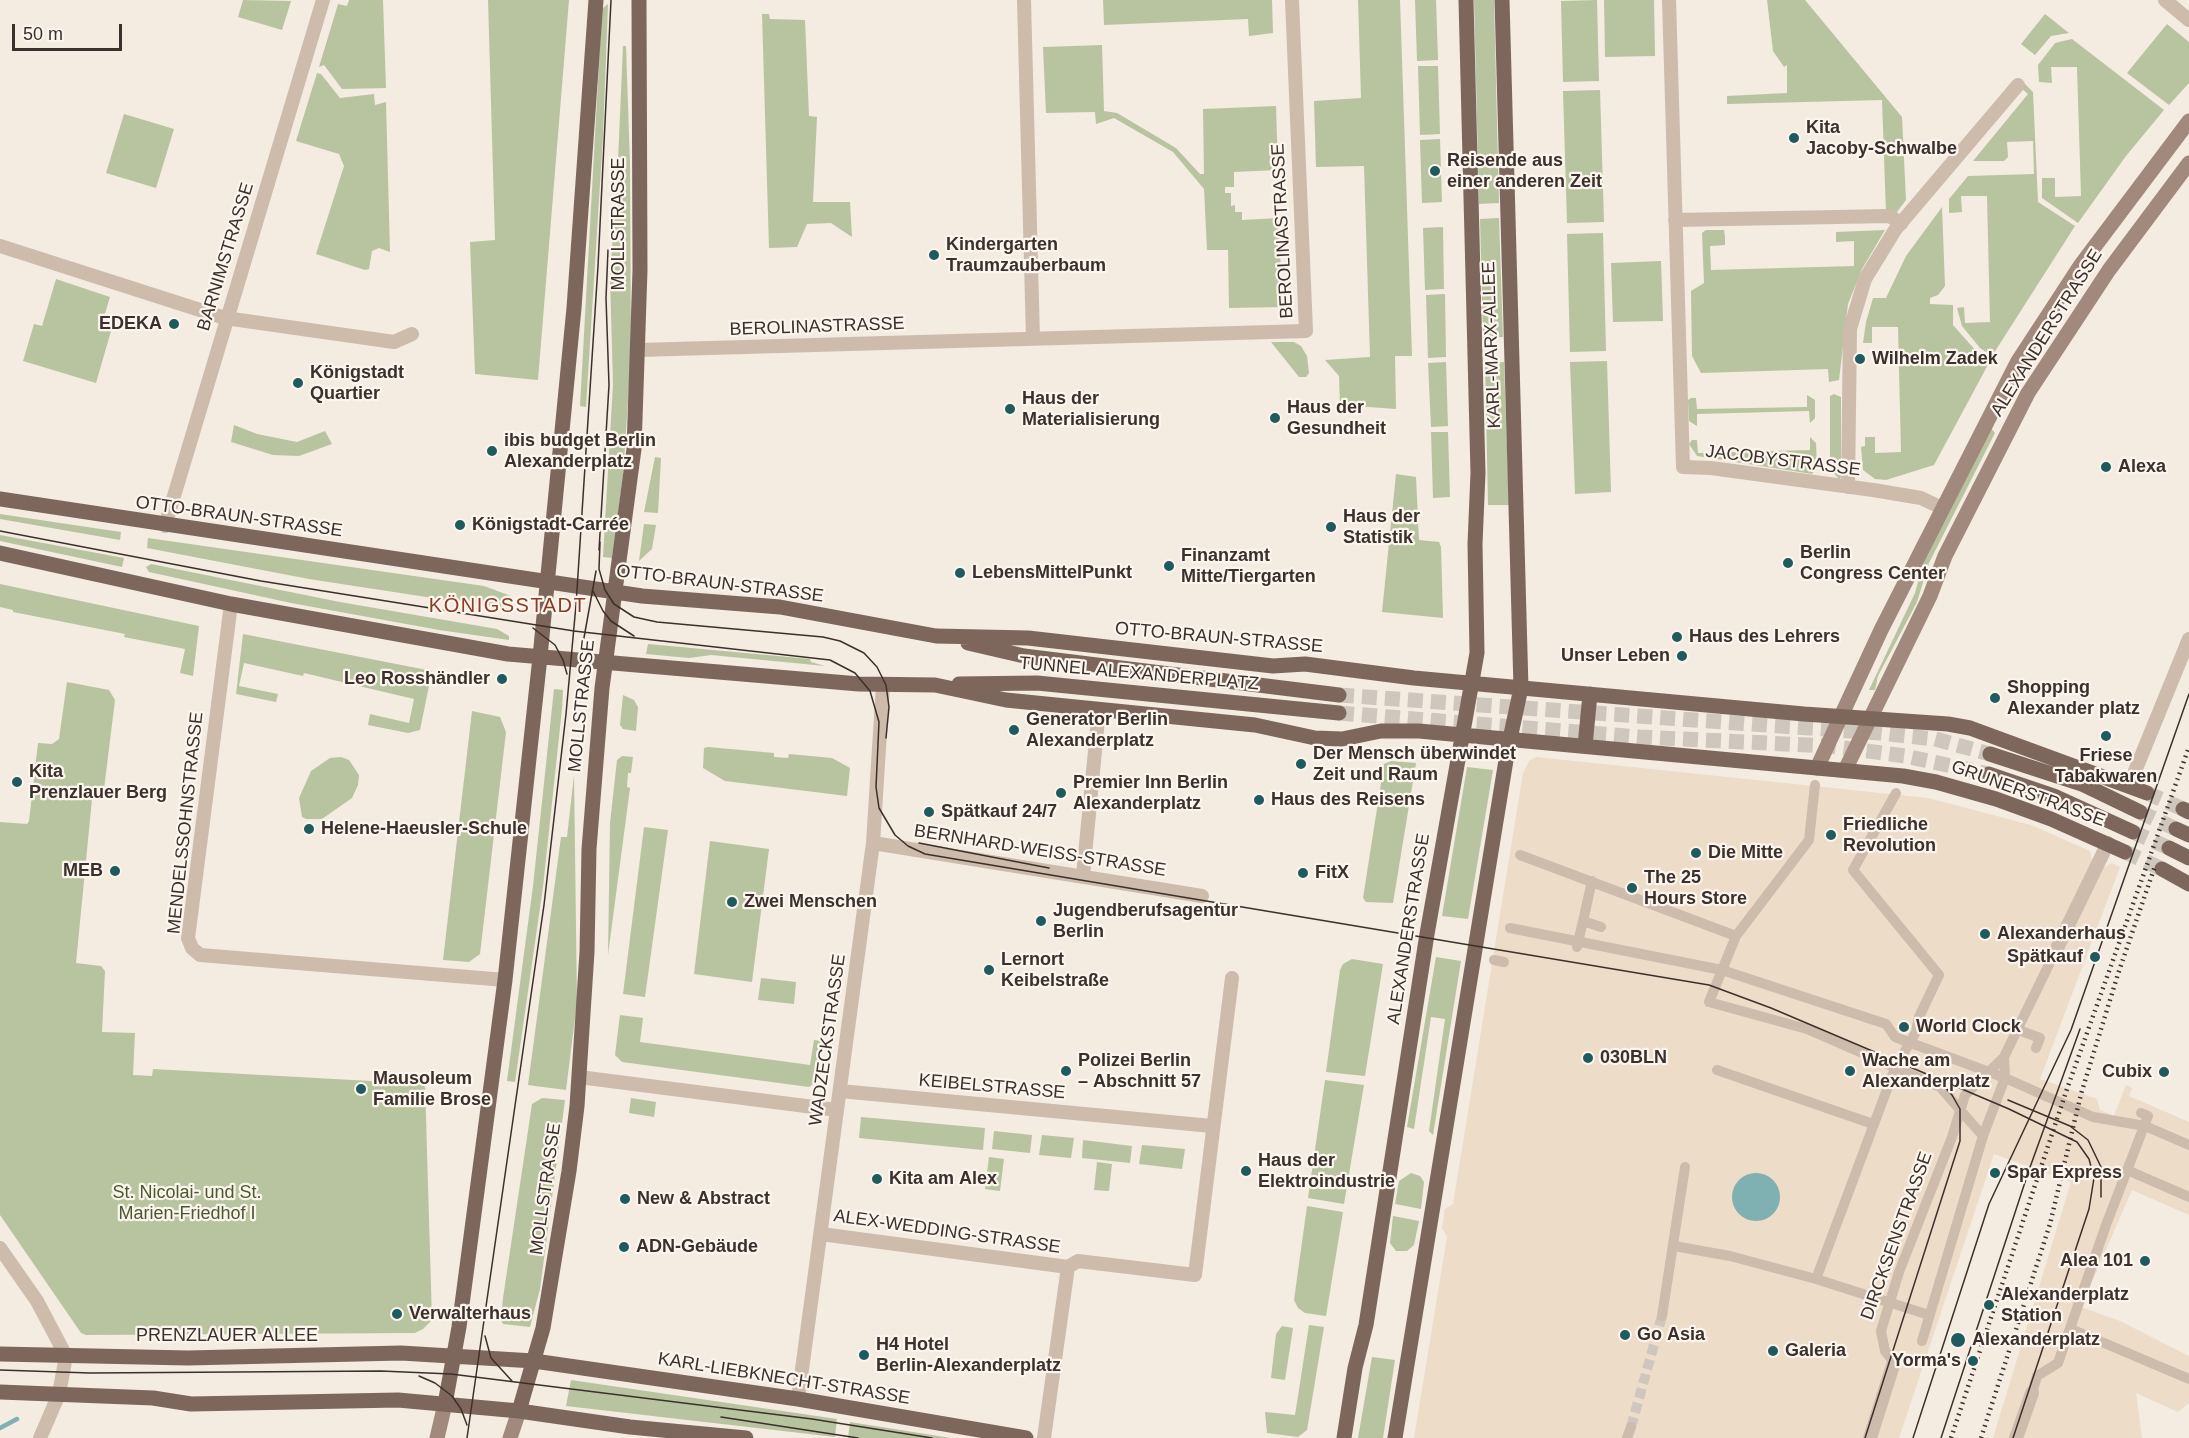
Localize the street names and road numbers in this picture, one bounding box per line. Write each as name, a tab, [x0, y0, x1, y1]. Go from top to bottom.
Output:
street label: BEROLINASTRASSE	[1268, 143, 1298, 319]
street label: MOLLSTRASSE	[608, 157, 630, 291]
street label: BARNIMSTRASSE	[193, 180, 259, 334]
street label: ALEXANDERSTRASSE	[1987, 245, 2107, 421]
street label: KARL-MARX-ALLEE	[1478, 261, 1506, 429]
street label: BEROLINASTRASSE	[729, 313, 905, 341]
street label: JACOBYSTRASSE	[1704, 441, 1862, 481]
street label: OTTO-BRAUN-STRASSE	[134, 492, 344, 542]
street label: OTTO-BRAUN-STRASSE	[615, 561, 825, 607]
street label: OTTO-BRAUN-STRASSE	[1114, 618, 1324, 658]
street label: MOLLSTRASSE	[564, 639, 600, 773]
street label: TUNNEL ALEXANDERPLATZ	[1018, 653, 1260, 695]
street label: MENDELSSOHNSTRASSE	[164, 711, 208, 935]
street label: GRUNERSTRASSE	[1948, 756, 2108, 832]
street label: BERNHARD-WEISS-STRASSE	[912, 820, 1168, 882]
street label: ALEXANDERSTRASSE	[1383, 832, 1435, 1026]
street label: WADZECKSTRASSE	[805, 953, 851, 1127]
street label: KEIBELSTRASSE	[918, 1070, 1066, 1104]
street label: MOLLSTRASSE	[526, 1122, 566, 1256]
street label: DIRCKSENSTRASSE	[1857, 1149, 1937, 1323]
street label: ALEX-WEDDING-STRASSE	[832, 1205, 1062, 1259]
street label: PRENZLAUER ALLEE	[136, 1325, 318, 1347]
street label: KARL-LIEBKNECHT-STRASSE	[656, 1348, 912, 1410]

